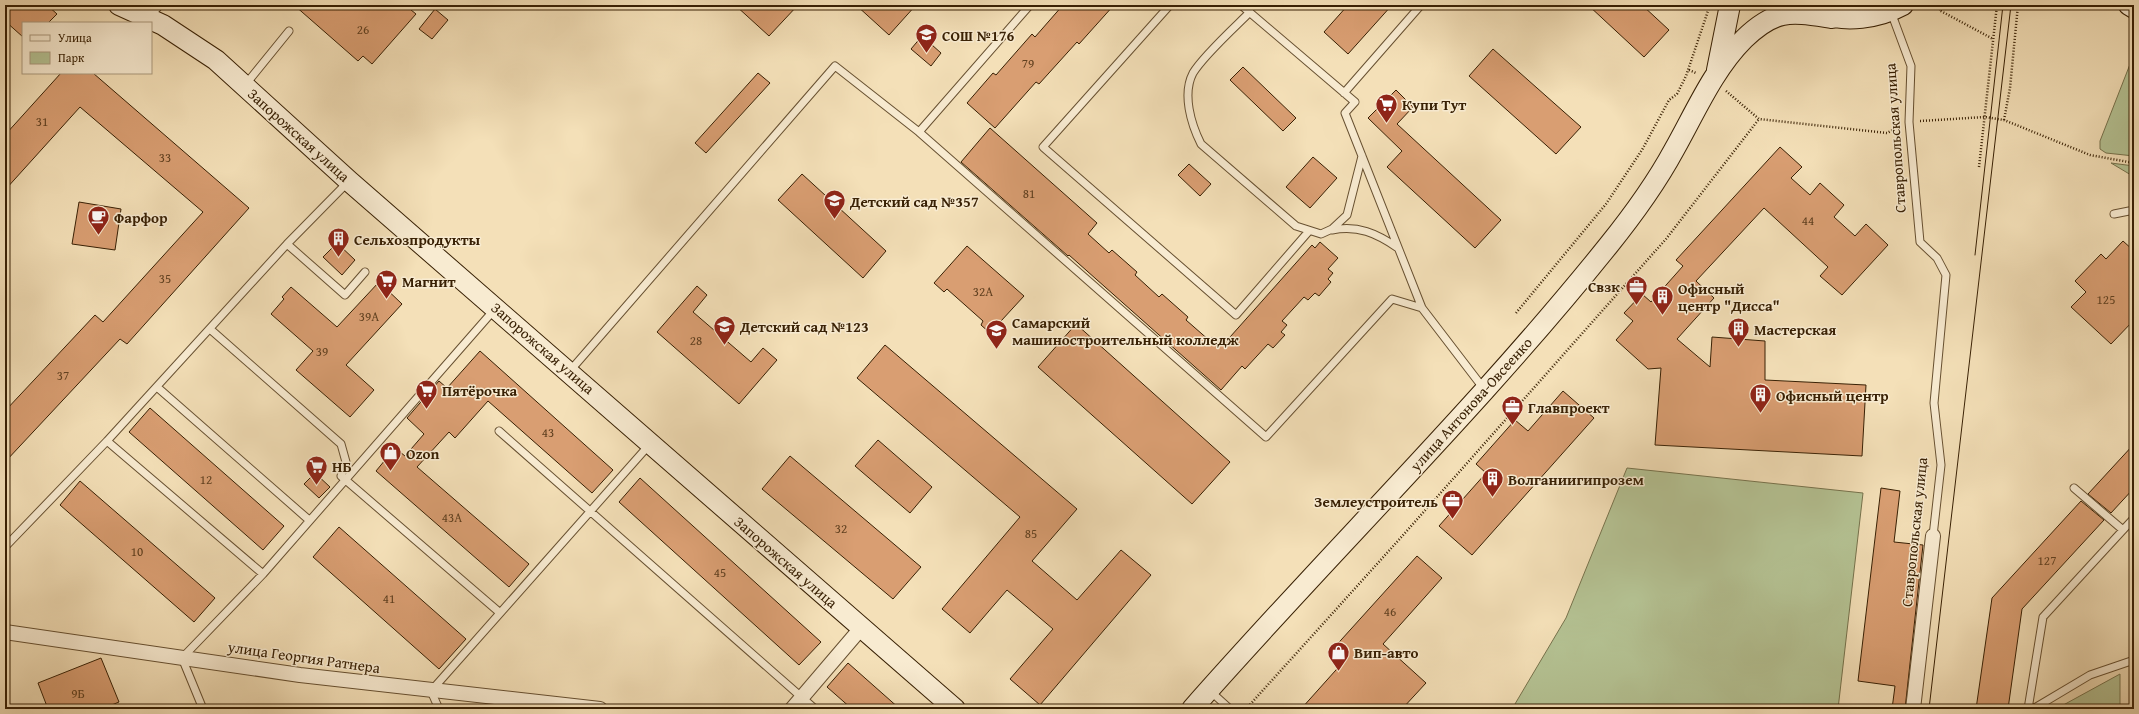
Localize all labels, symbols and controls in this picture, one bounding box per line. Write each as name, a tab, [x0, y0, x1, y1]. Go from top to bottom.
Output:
house number: 26	[357, 20, 369, 39]
legend	[22, 22, 152, 74]
school or university icon: СОШ №176	[914, 22, 940, 55]
place label: СОШ №176	[942, 25, 1015, 46]
text: Улица	[58, 29, 92, 46]
text: Парк	[58, 49, 85, 66]
house number: 79	[1022, 54, 1034, 73]
street label: Ставропольская улица	[1879, 62, 1911, 214]
street label: Запорожская улица	[243, 83, 355, 187]
supermarket icon: Купи Тут	[1374, 91, 1400, 124]
place label: Купи Тут	[1402, 94, 1467, 115]
house number: 31	[36, 112, 48, 131]
house number: 33	[159, 148, 171, 167]
house number: 81	[1023, 184, 1035, 203]
school or university icon: Детский сад №357	[821, 188, 847, 221]
place label: Детский сад №357	[849, 191, 979, 212]
cafe icon: Фарфор	[86, 204, 112, 237]
place label: Фарфор	[114, 207, 168, 228]
house number: 44	[1802, 211, 1814, 230]
building icon: Сельхозпродукты	[326, 226, 352, 259]
place label: Сельхозпродукты	[354, 229, 480, 250]
supermarket icon: Магнит	[373, 268, 399, 301]
house number: 35	[159, 269, 171, 288]
place label: Магнит	[402, 271, 457, 292]
office icon: Свзк	[1623, 273, 1649, 306]
place label: Свзк	[1588, 276, 1620, 297]
place label: Офисный центр "Дисса"	[1678, 278, 1780, 316]
house number: 32А	[973, 282, 993, 301]
building icon: Офисный центр "Дисса"	[1650, 284, 1676, 317]
house number: 125	[2097, 290, 2115, 309]
street label: Запорожская улица	[487, 297, 600, 399]
house number: 39А	[359, 307, 379, 326]
place label: Самарский машиностроительный колледж	[1012, 312, 1239, 350]
school or university icon: Детский сад №123	[712, 313, 738, 346]
place label: Детский сад №123	[739, 316, 869, 337]
building icon: Мастерская	[1725, 316, 1751, 349]
school or university icon: Самарский машиностроительный колледж	[984, 318, 1010, 351]
place label: Мастерская	[1754, 319, 1836, 340]
house number: 28	[690, 331, 702, 350]
street label: улица Антонова-Овсеенко	[1404, 332, 1537, 476]
house number: 39	[316, 342, 328, 361]
house number: 37	[57, 366, 69, 385]
supermarket icon: Пятёрочка	[414, 377, 440, 410]
place label: Пятёрочка	[442, 380, 518, 401]
building icon: Офисный центр	[1748, 382, 1774, 415]
place label: Офисный центр	[1776, 385, 1889, 406]
office icon: Главпроект	[1500, 394, 1526, 427]
place label: Главпроект	[1528, 397, 1610, 418]
house number: 43	[542, 423, 554, 442]
shop icon: Ozon	[378, 440, 404, 473]
place label: Ozon	[406, 443, 440, 464]
supermarket icon: НБ	[304, 453, 330, 486]
street label: Ставропольская улица	[1896, 455, 1932, 608]
place label: НБ	[332, 456, 352, 477]
building icon: Волганиигипрозем	[1479, 466, 1505, 499]
place label: Волганиигипрозем	[1508, 469, 1644, 490]
house number: 12	[200, 470, 212, 489]
office icon: Землеустроитель	[1440, 488, 1466, 521]
place label: Землеустроитель	[1314, 491, 1438, 512]
house number: 43А	[442, 508, 462, 527]
street label: Запорожская улица	[730, 511, 843, 613]
house number: 32	[835, 519, 847, 538]
house number: 85	[1025, 524, 1037, 543]
house number: 10	[131, 542, 143, 561]
house number: 127	[2038, 551, 2056, 570]
house number: 45	[714, 563, 726, 582]
house number: 41	[383, 589, 395, 608]
house number: 46	[1384, 602, 1396, 621]
street label: улица Георгия Ратнера	[226, 636, 382, 678]
shop icon: Вип-авто	[1326, 639, 1352, 672]
place label: Вип-авто	[1354, 642, 1419, 663]
house number: 9Б	[71, 684, 85, 703]

